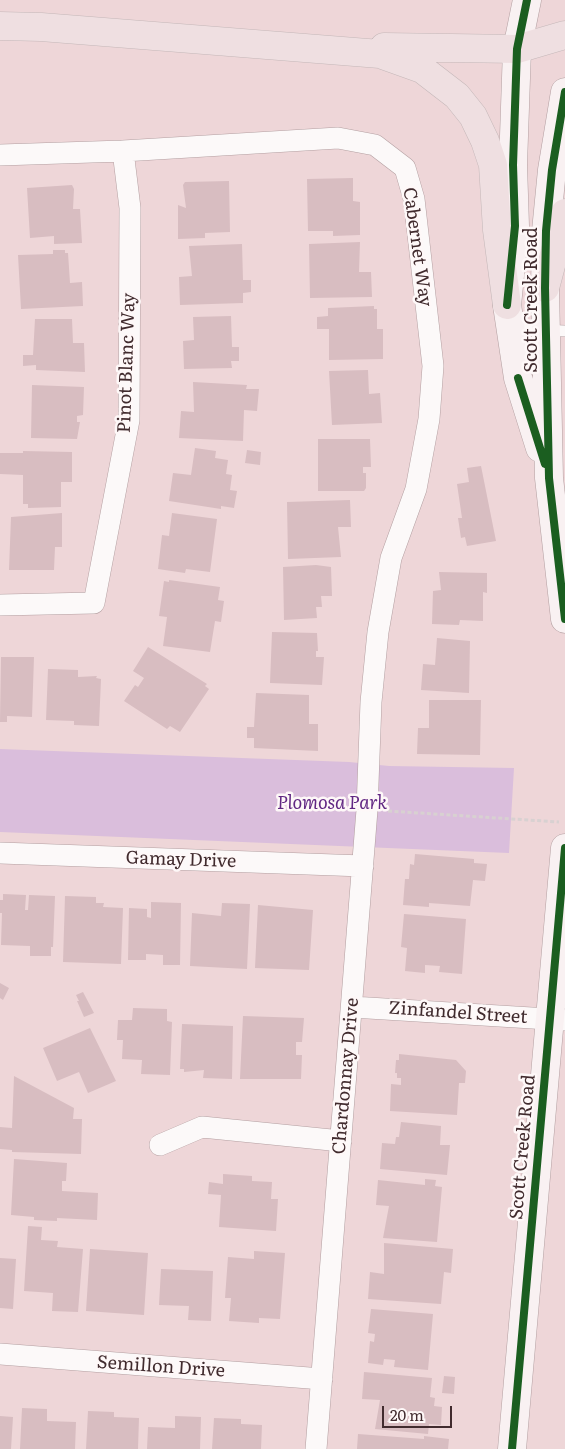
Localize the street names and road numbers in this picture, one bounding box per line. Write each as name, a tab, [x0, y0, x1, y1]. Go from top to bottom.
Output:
street label: Cabernet Way	[398, 186, 436, 308]
street label: Scott Creek Road	[521, 227, 543, 373]
street label: Pinot Blanc Way	[114, 293, 140, 433]
street label: Gamay Drive	[125, 847, 237, 873]
street label: Chardonnay Drive	[328, 997, 364, 1155]
street label: Zinfandel Street	[388, 997, 528, 1029]
street label: Scott Creek Road	[506, 1074, 540, 1220]
street label: Semillon Drive	[96, 1352, 226, 1382]

